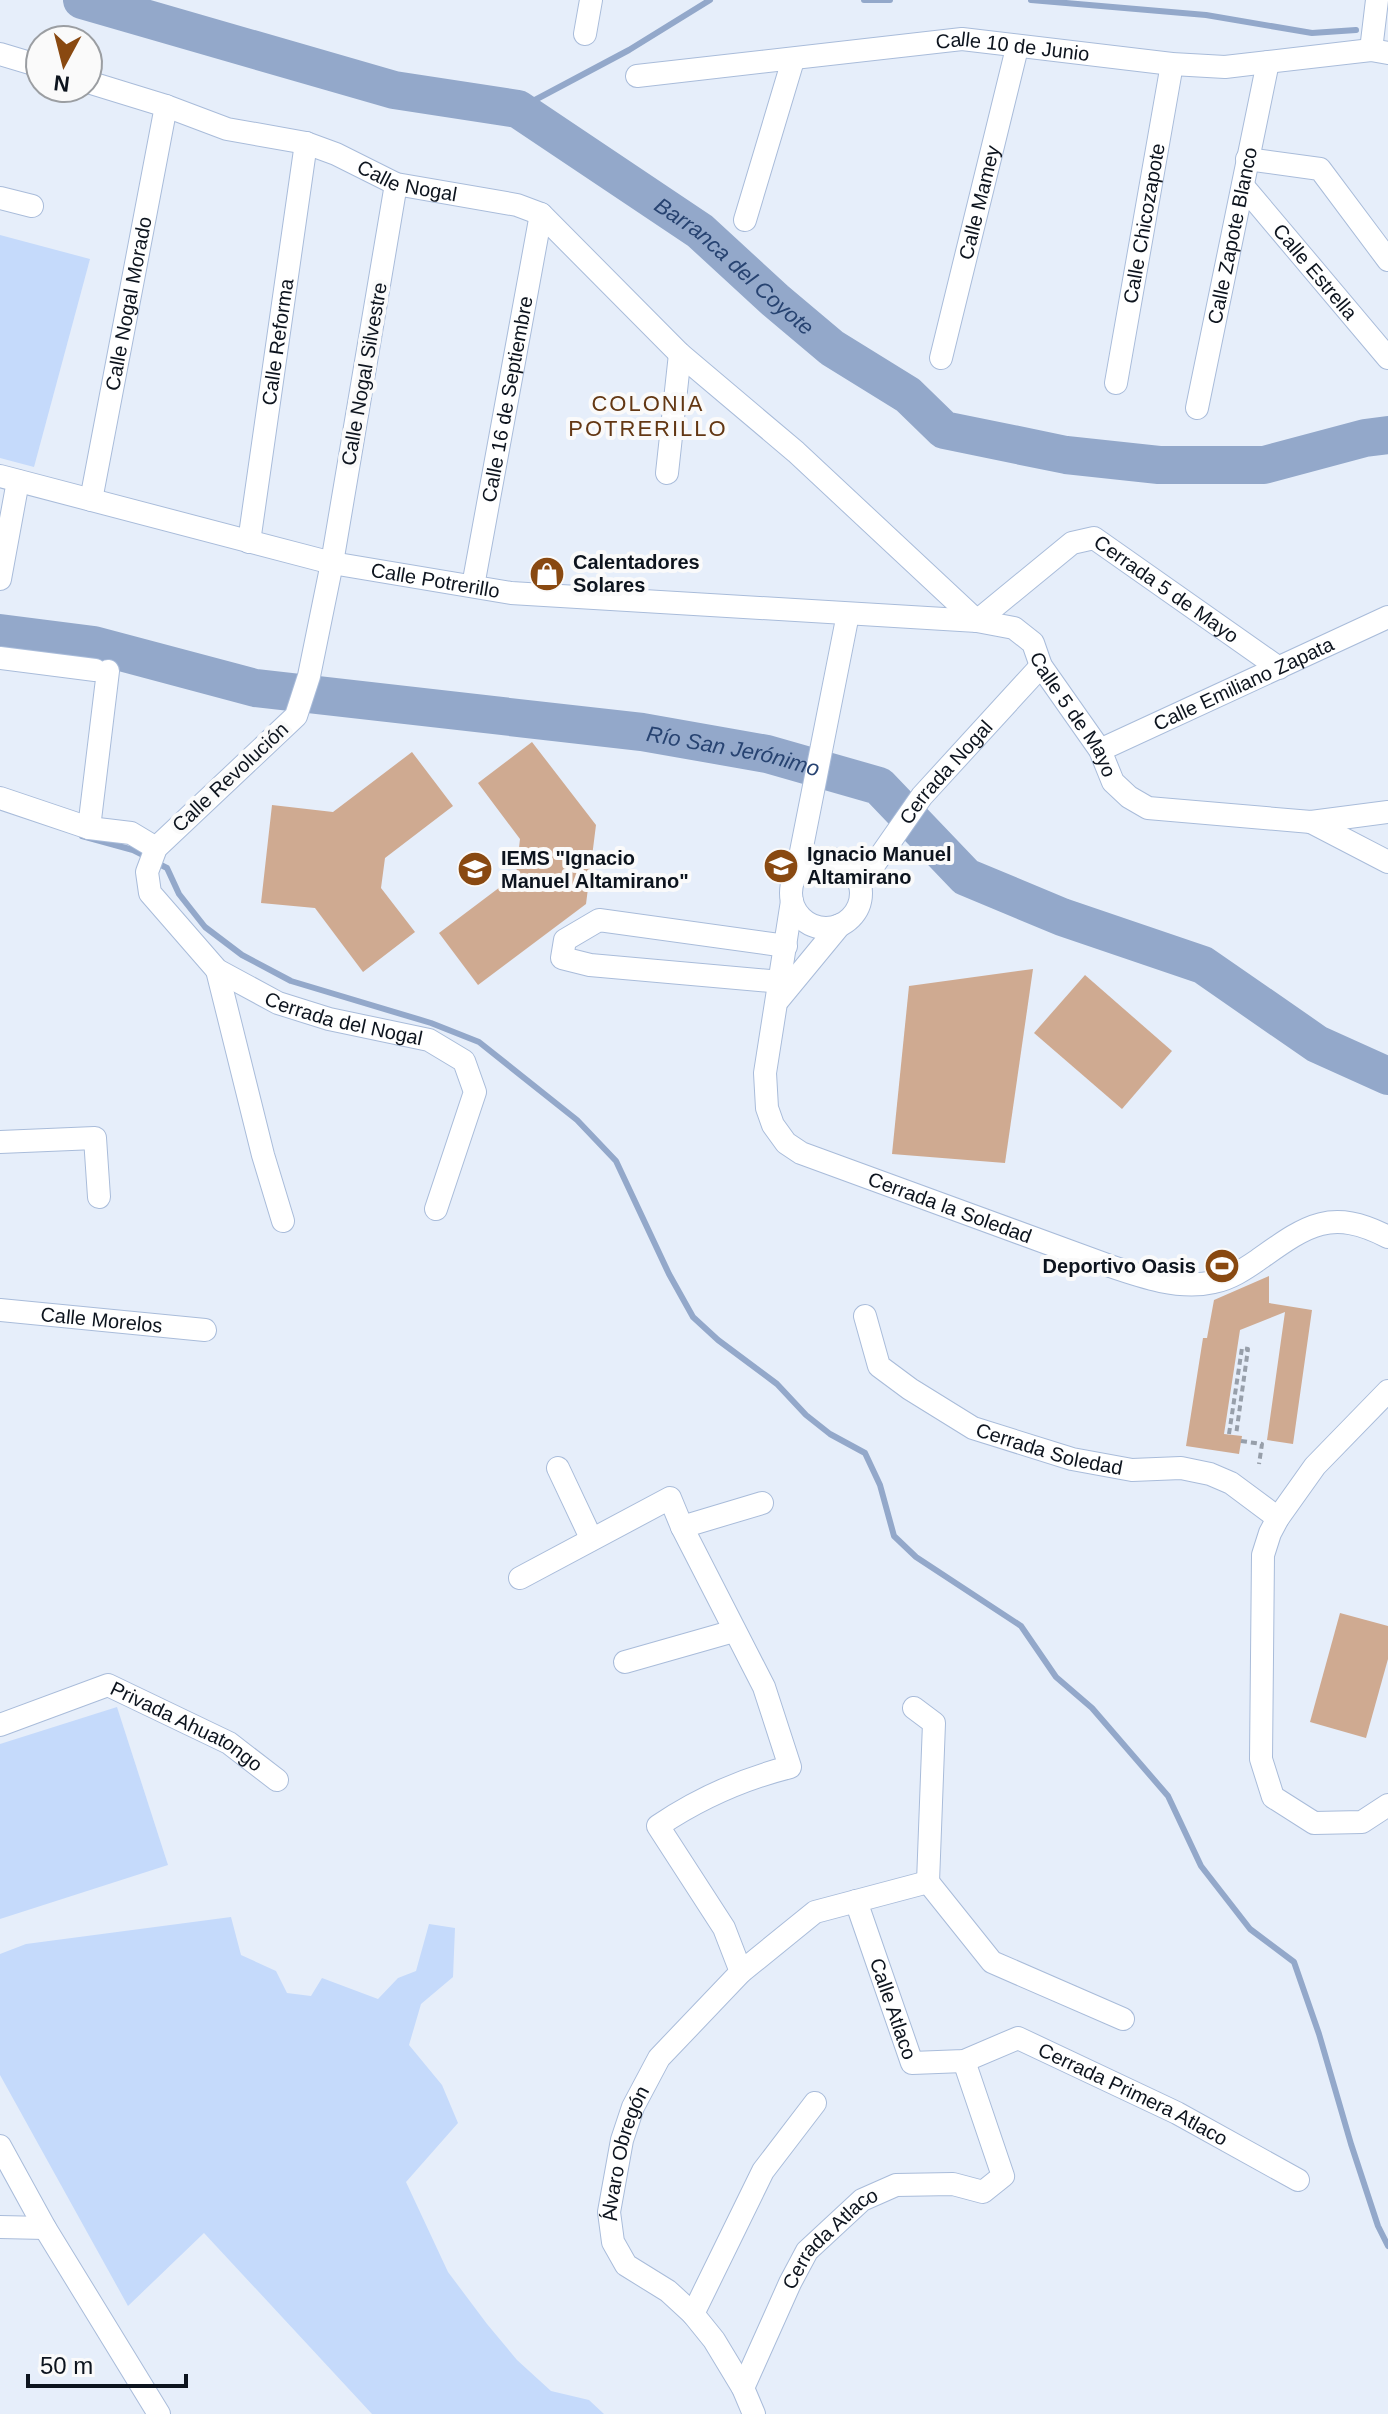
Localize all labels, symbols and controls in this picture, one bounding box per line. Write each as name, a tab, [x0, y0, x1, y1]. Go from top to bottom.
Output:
north arrow	[24, 24, 104, 104]
street label: Calle 10 de Junio	[935, 28, 1091, 65]
text: N	[52, 70, 71, 97]
street label: Calle Chicozapote	[1119, 142, 1169, 305]
street label: Calle Mamey	[955, 143, 1004, 262]
street label: Calle Zapote Blanco	[1203, 145, 1261, 326]
street label: Calle Nogal	[354, 155, 459, 205]
water label: Barranca del Coyote	[650, 192, 819, 340]
street label: Calle Nogal Morado	[101, 215, 156, 392]
street label: Calle Estrella	[1269, 219, 1362, 324]
street label: Calle Reforma	[258, 276, 298, 407]
street label: Calle Nogal Silvestre	[337, 281, 391, 467]
street label: Calle 16 de Septiembre	[478, 294, 537, 504]
district label: COLONIA POTRERILLO	[568, 391, 728, 441]
street label: Cerrada 5 de Mayo	[1090, 531, 1243, 647]
place label: Calentadores Solares	[573, 551, 700, 596]
shop icon: Calentadores Solares	[528, 555, 566, 593]
street label: Calle Potrerillo	[369, 559, 501, 602]
street label: Calle Emiliano Zapata	[1150, 632, 1338, 735]
street label: Calle 5 de Mayo	[1026, 649, 1121, 780]
street label: Cerrada Nogal	[895, 716, 997, 828]
street label: Calle Revolución	[168, 718, 292, 836]
water label: Río San Jerónimo	[645, 721, 823, 781]
place label: Ignacio Manuel Altamirano	[807, 843, 951, 888]
place label: IEMS "Ignacio Manuel Altamirano"	[501, 847, 689, 892]
school or university icon: Ignacio Manuel Altamirano	[762, 847, 800, 885]
school or university icon: IEMS "Ignacio Manuel Altamirano"	[456, 850, 494, 888]
street label: Cerrada del Nogal	[261, 987, 425, 1049]
street label: Cerrada la Soledad	[865, 1168, 1035, 1247]
sports icon: Deportivo Oasis	[1203, 1247, 1241, 1285]
place label: Deportivo Oasis	[1043, 1255, 1196, 1277]
street label: Calle Morelos	[40, 1303, 163, 1337]
street label: Cerrada Soledad	[973, 1419, 1124, 1479]
street label: Privada Ahuatongo	[107, 1677, 267, 1776]
street label: Calle Atlaco	[866, 1955, 921, 2062]
street label: Cerrada Primera Atlaco	[1035, 2038, 1231, 2150]
street label: Álvaro Obregón	[598, 2082, 653, 2223]
street label: Cerrada Atlaco	[778, 2184, 881, 2293]
scale bar	[28, 2338, 186, 2388]
text: 50 m	[40, 2352, 93, 2379]

